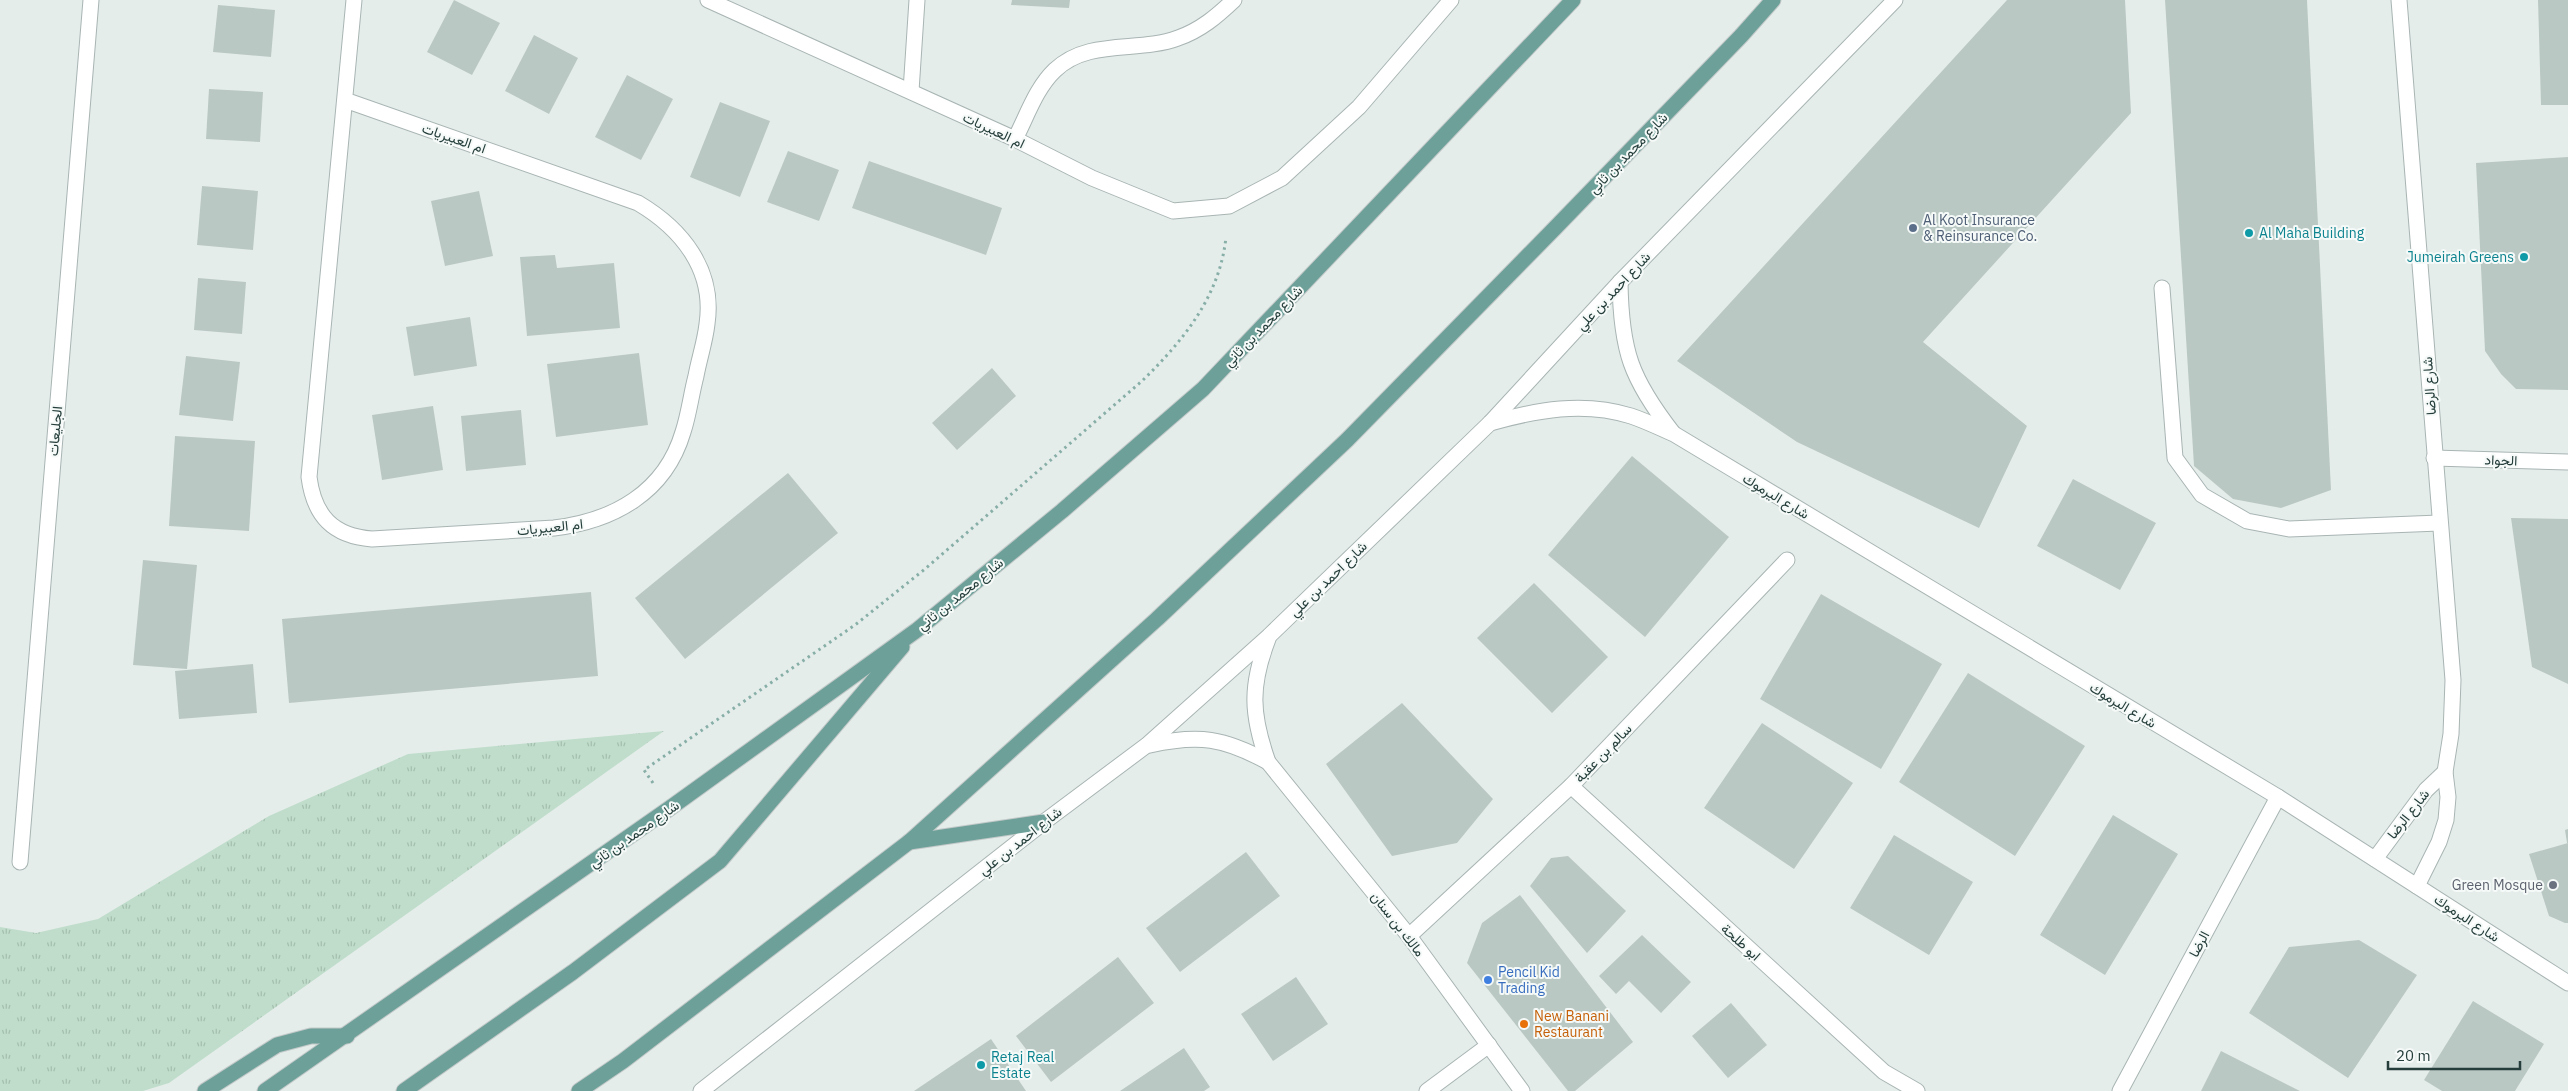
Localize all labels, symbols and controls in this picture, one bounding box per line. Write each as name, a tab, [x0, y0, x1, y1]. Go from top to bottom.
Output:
street label: ام العبيريات	[960, 108, 1028, 152]
street label: شارع محمد بن ثاني	[1585, 109, 1674, 200]
street label: ام العبيريات	[420, 119, 488, 157]
place label: Al Koot Insurance & Reinsurance Co.	[1923, 211, 2037, 245]
marker: Al Koot Insurance & Reinsurance Co.	[1907, 222, 1919, 234]
place label: Al Maha Building	[2259, 224, 2365, 242]
marker: Al Maha Building	[2243, 227, 2255, 239]
street label: شارع احمد بن علي	[1572, 248, 1656, 336]
place label: Jumeirah Greens	[2407, 248, 2514, 266]
marker: Jumeirah Greens	[2518, 251, 2530, 263]
street label: شارع محمد بن ثاني	[1220, 282, 1309, 373]
street label: شارع الرضا	[2418, 356, 2442, 416]
street label: الجليعات	[44, 405, 66, 457]
street label: الجواد	[2484, 450, 2518, 470]
street label: شارع اليرموك	[1738, 469, 1813, 525]
street label: ام العبيريات	[516, 515, 584, 539]
street label: شارع احمد بن علي	[1285, 537, 1373, 623]
street label: شارع محمد بن ثاني	[913, 554, 1009, 637]
street label: شارع اليرموك	[2085, 678, 2160, 734]
street label: سالم بن عقبة	[1571, 720, 1635, 786]
street label: شارع الرضا	[2383, 785, 2435, 844]
street label: شارع محمد بن ثاني	[585, 796, 684, 874]
street label: شارع احمد بن علي	[975, 803, 1067, 882]
place label: Green Mosque	[2452, 876, 2543, 894]
marker: Green Mosque	[2547, 879, 2559, 891]
street label: مالك بن سنان	[1367, 888, 1429, 960]
street label: شارع اليرموك	[2430, 890, 2503, 948]
street label: ابو طلحة	[1717, 919, 1765, 965]
street label: الرضا	[2185, 928, 2213, 960]
place label: Pencil Kid Trading	[1498, 963, 1560, 997]
marker: Pencil Kid Trading	[1482, 974, 1494, 986]
place label: New Banani Restaurant	[1534, 1007, 1609, 1041]
marker: New Banani Restaurant	[1518, 1018, 1530, 1030]
scale bar	[2388, 1038, 2520, 1070]
text: 20 m	[2396, 1046, 2431, 1065]
place label: Retaj Real Estate	[991, 1048, 1055, 1082]
marker: Retaj Real Estate	[975, 1059, 987, 1071]

